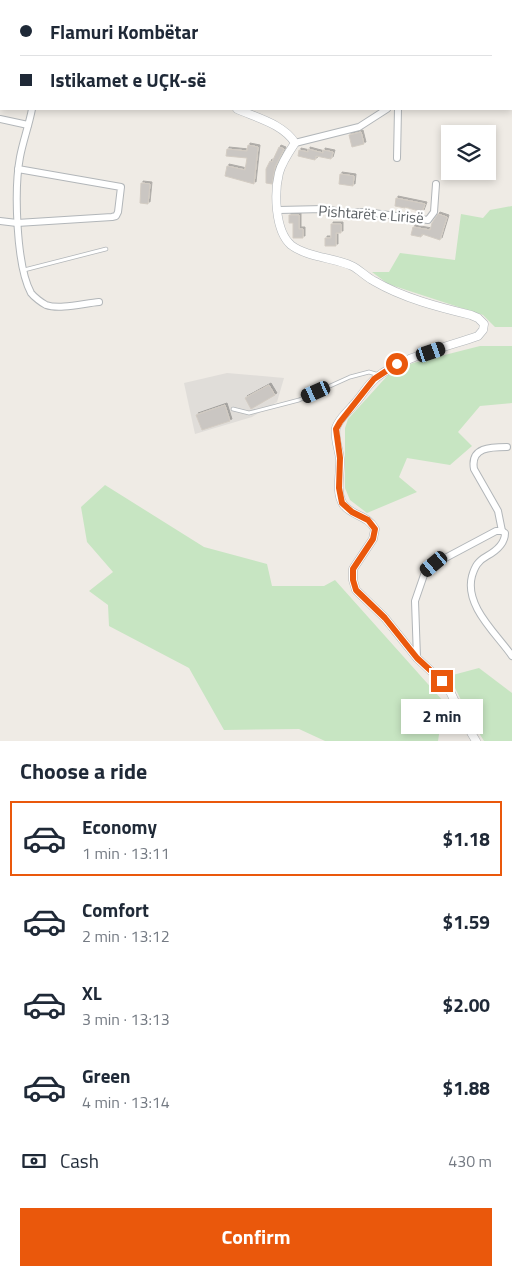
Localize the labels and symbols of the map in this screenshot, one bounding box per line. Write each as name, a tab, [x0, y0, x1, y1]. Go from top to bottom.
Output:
street label: Pishtarët e Lirisë	[318, 199, 424, 229]
car	[414, 340, 447, 364]
route start	[386, 353, 408, 375]
car	[299, 379, 332, 405]
car	[417, 549, 450, 579]
route end	[431, 670, 453, 692]
callout: 2 min	[401, 698, 483, 734]

